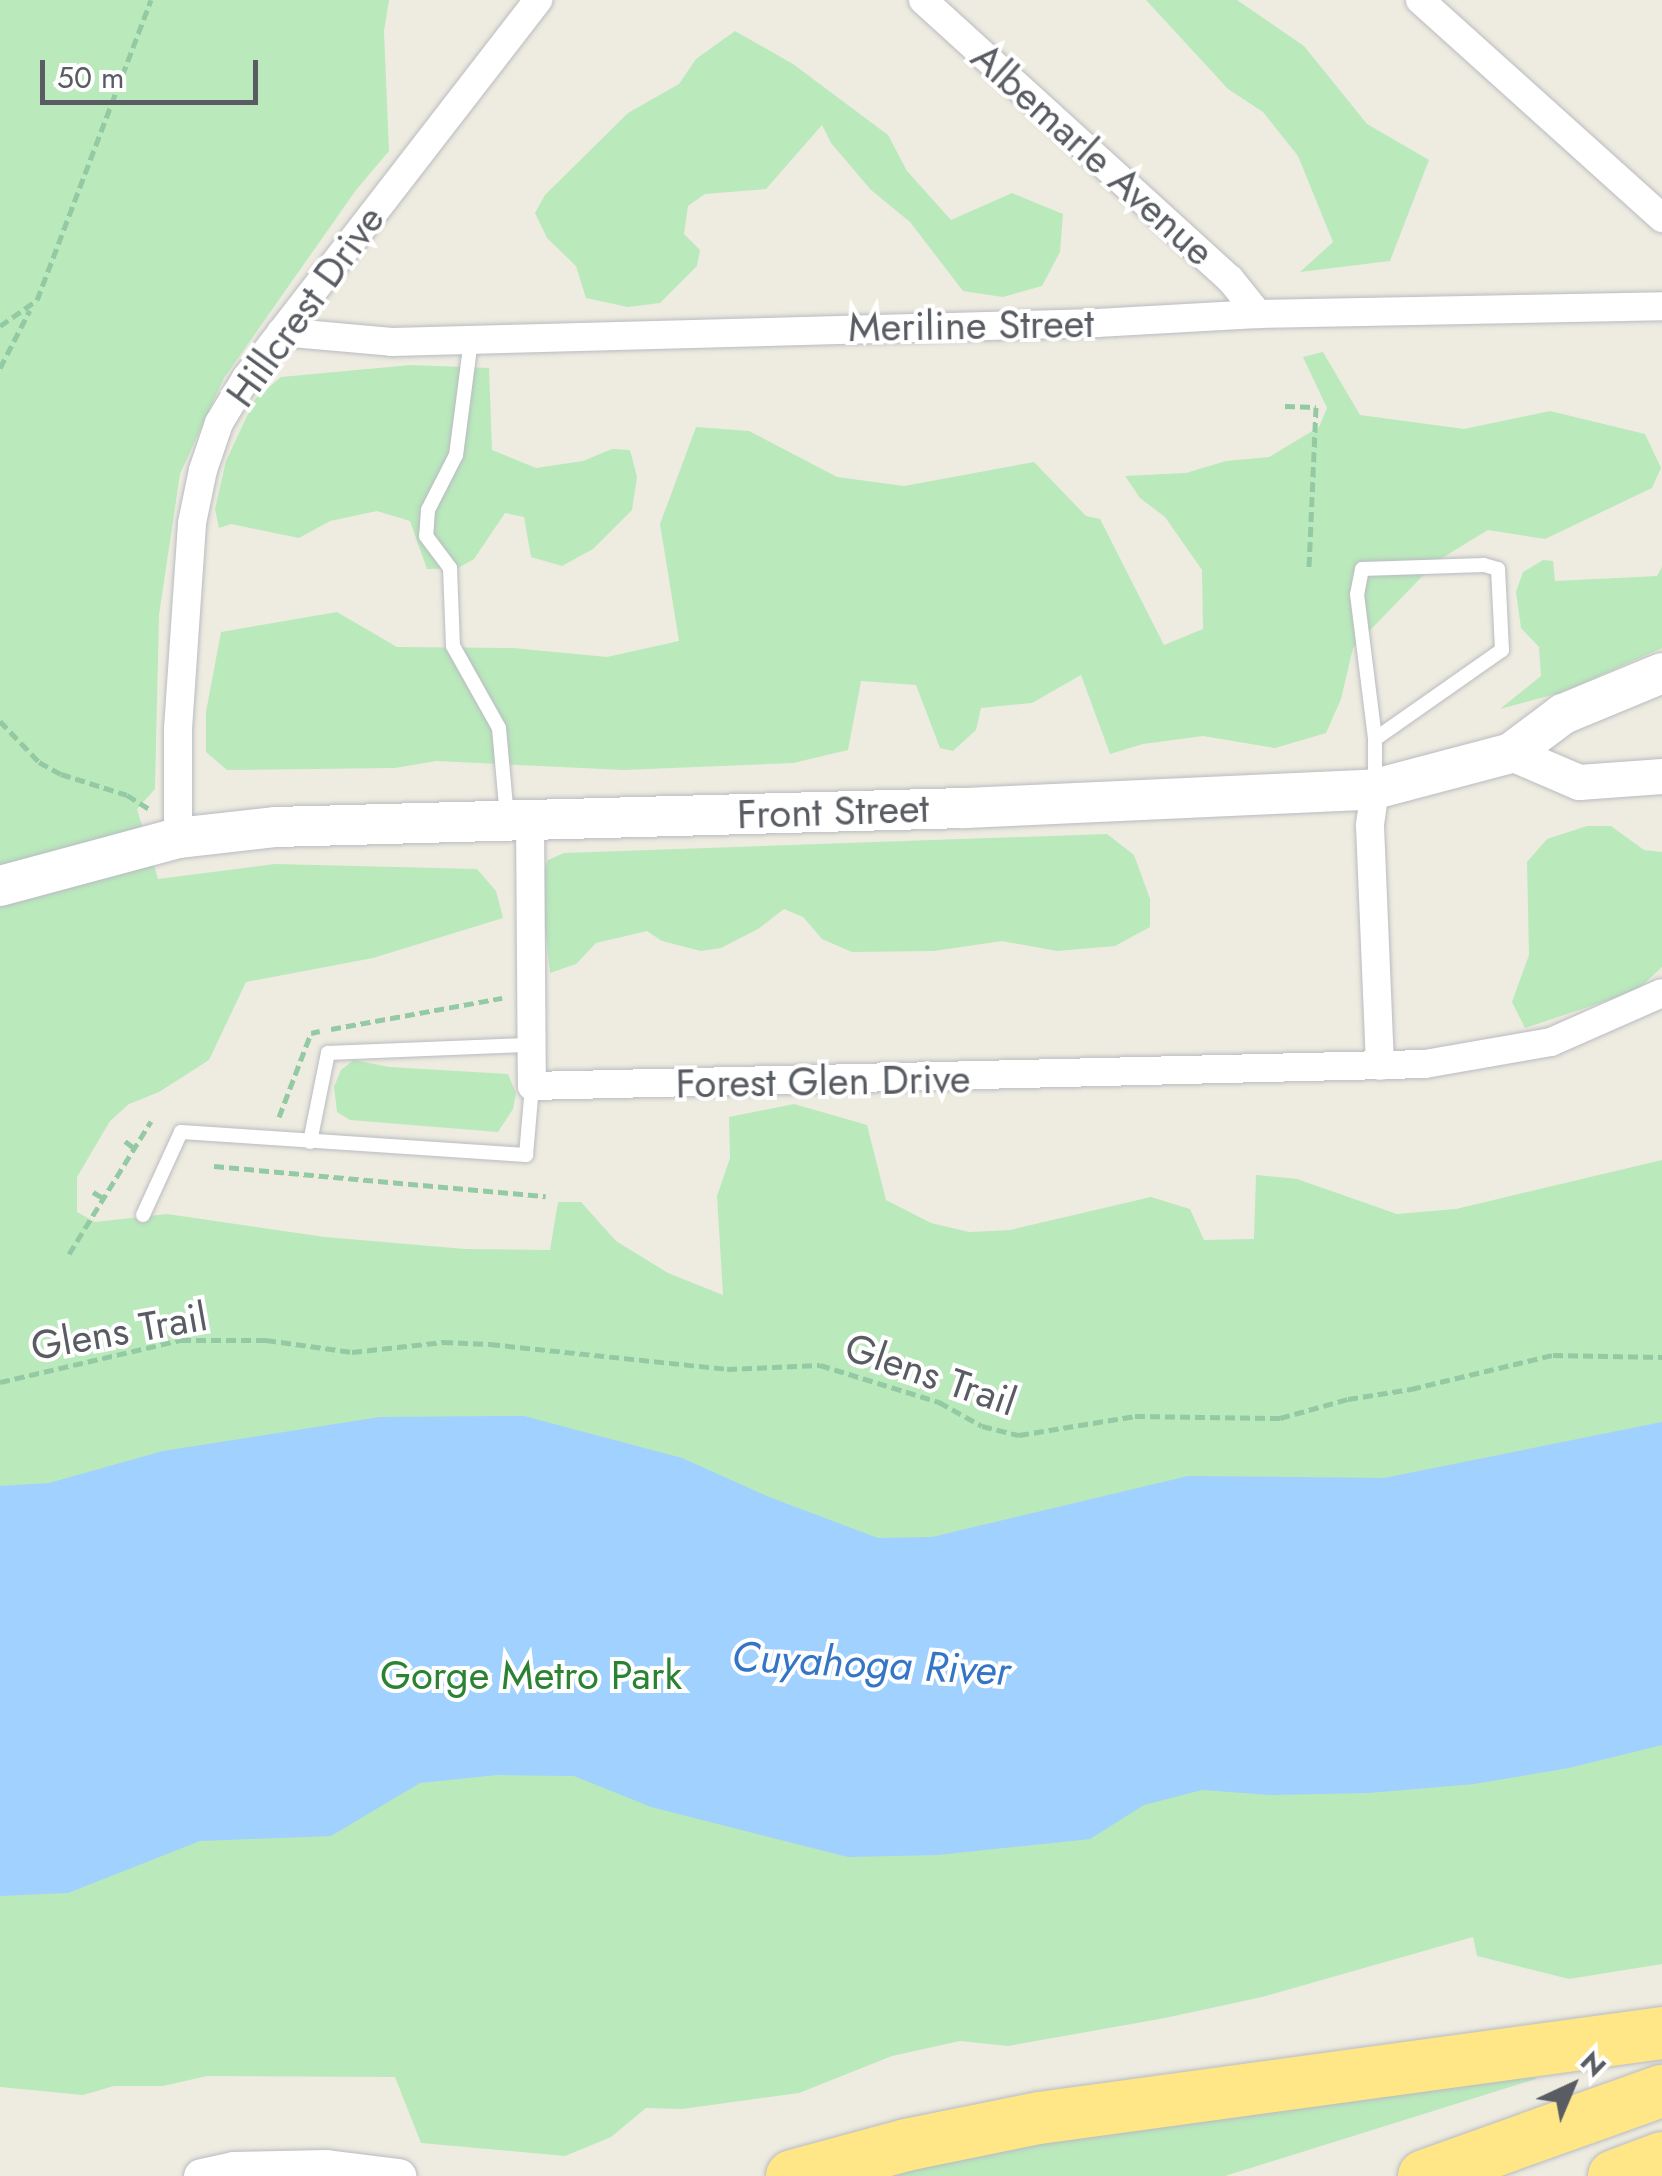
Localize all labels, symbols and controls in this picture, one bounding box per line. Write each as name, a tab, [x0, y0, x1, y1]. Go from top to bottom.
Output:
street label: Albemarle Avenue	[962, 33, 1224, 275]
scale bar	[45, 40, 262, 102]
text: 50 m	[57, 56, 124, 99]
street label: Hillcrest Drive	[216, 196, 394, 416]
street label: Meriline Street	[848, 299, 1094, 351]
street label: Front Street	[736, 784, 930, 838]
street label: Forest Glen Drive	[675, 1054, 971, 1108]
street label: Glens Trail	[27, 1292, 211, 1370]
street label: Glens Trail	[839, 1322, 1023, 1426]
water label: Cuyahoga River	[730, 1632, 1012, 1696]
park label: Gorge Metro Park	[380, 1651, 682, 1699]
north arrow	[1522, 2036, 1622, 2136]
text: N	[1571, 2042, 1615, 2087]

